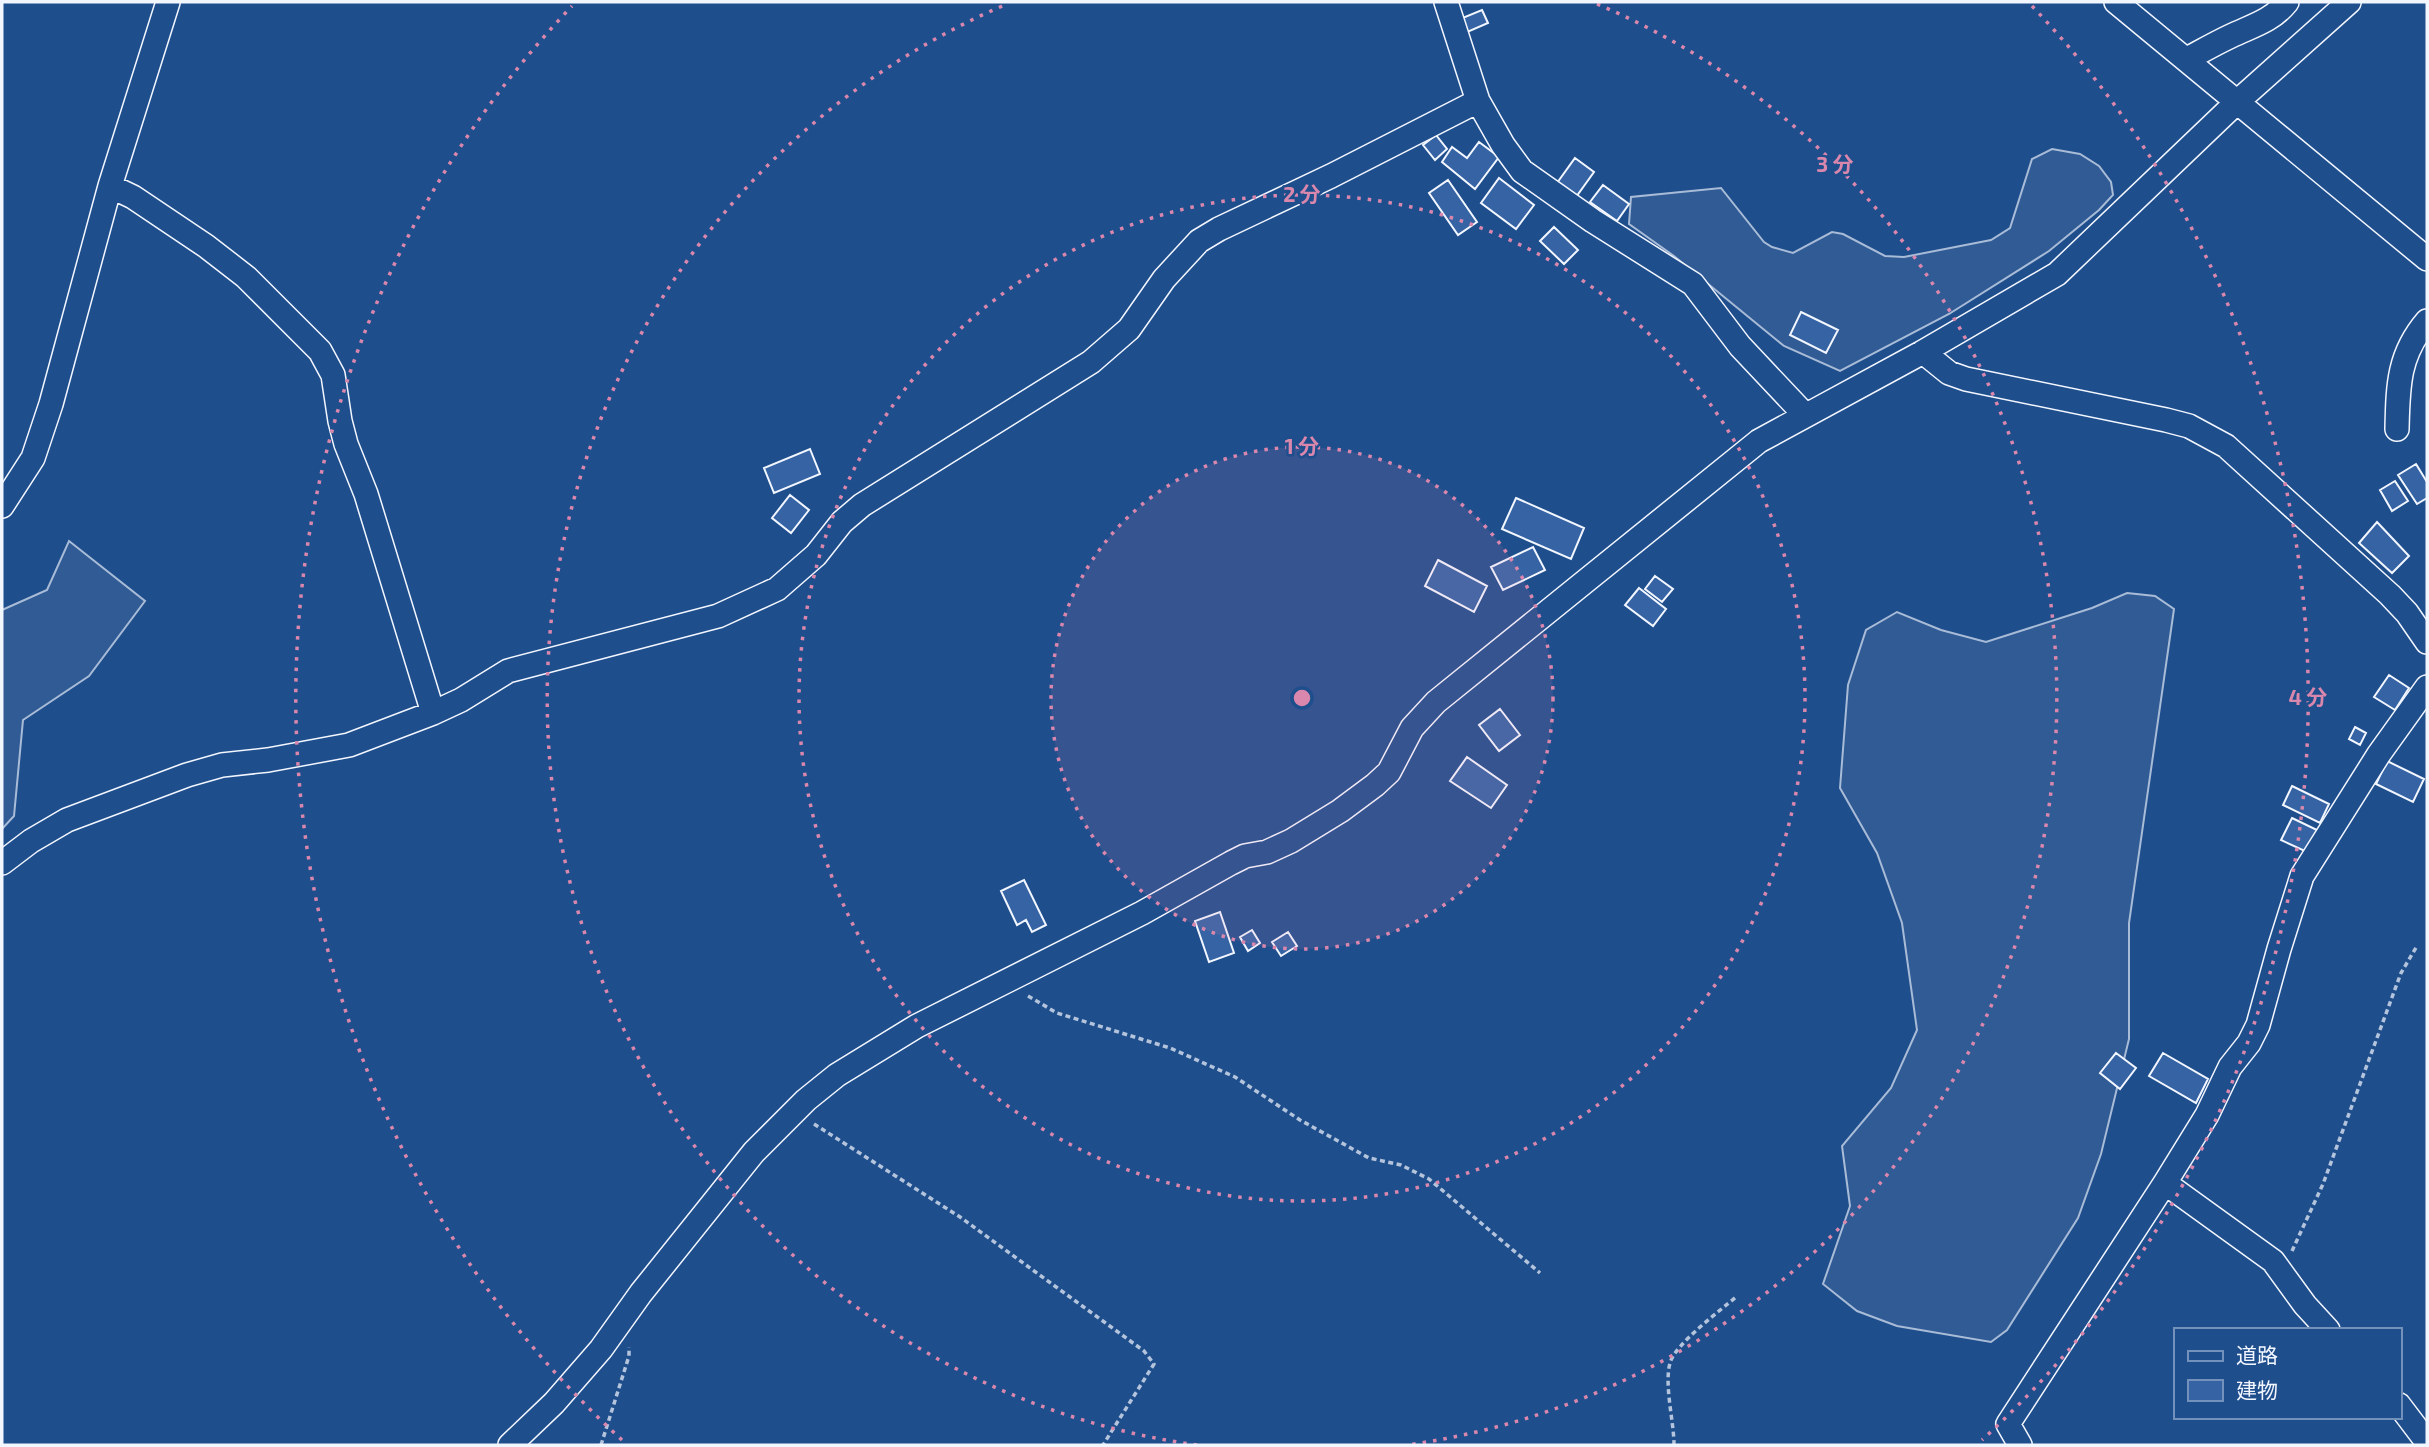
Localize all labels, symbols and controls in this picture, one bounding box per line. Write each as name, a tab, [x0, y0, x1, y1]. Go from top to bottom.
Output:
text: 3 分	[1816, 151, 1854, 176]
text: 2 分	[1283, 181, 1321, 206]
text: 1 分	[1285, 433, 1319, 458]
text: 4 分	[2289, 684, 2327, 709]
centre of rings	[1290, 686, 1314, 710]
legend	[2174, 1328, 2401, 1419]
text: 道路	[2236, 1342, 2278, 1367]
text: 建物	[2236, 1377, 2278, 1402]

